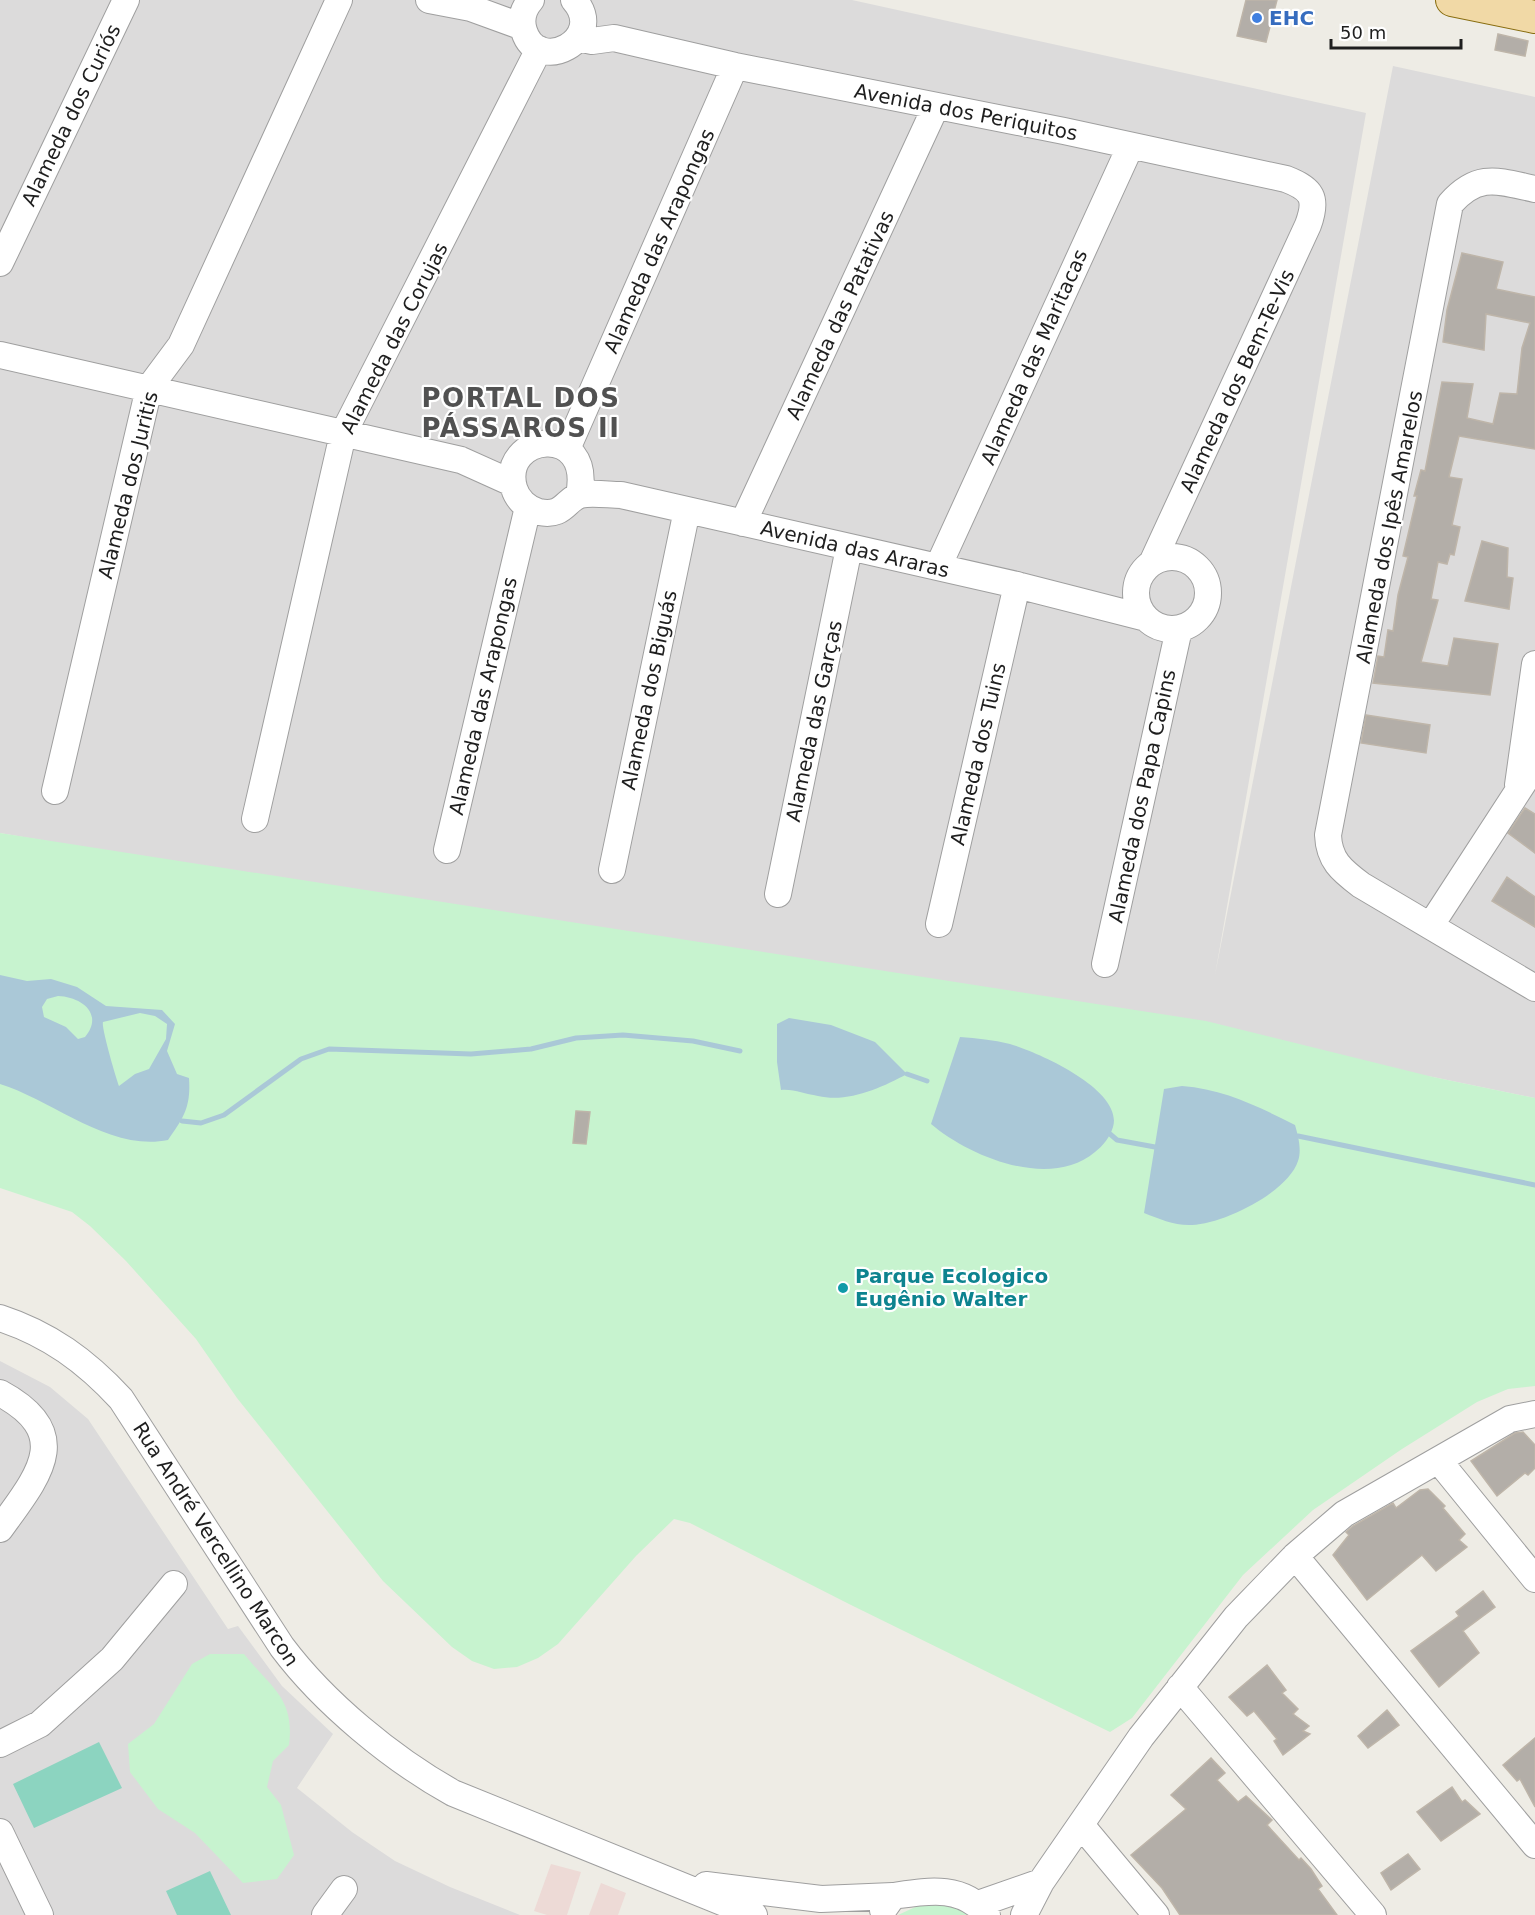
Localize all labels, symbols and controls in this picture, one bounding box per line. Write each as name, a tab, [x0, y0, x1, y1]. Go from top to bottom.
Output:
place label: EHC	[1269, 6, 1314, 30]
marker: EHC	[1250, 11, 1264, 25]
scale bar	[1331, 12, 1462, 50]
street label: Alameda dos Curiós	[17, 20, 125, 210]
text: 50 m	[1340, 22, 1386, 43]
street label: Avenida dos Periquitos	[852, 79, 1080, 145]
street label: Alameda das Arapongas	[599, 125, 719, 357]
street label: Alameda das Patativas	[781, 207, 899, 423]
street label: Alameda das Corujas	[335, 238, 453, 438]
street label: Alameda das Maritacas	[976, 246, 1092, 468]
street label: Alameda dos Bem-Te-Vis	[1175, 266, 1299, 496]
district label: PORTAL DOS PÁSSAROS II	[422, 383, 620, 443]
street label: Alameda dos Ipês Amarelos	[1351, 388, 1427, 666]
street label: Alameda dos Juritis	[93, 389, 163, 581]
street label: Avenida das Araras	[758, 516, 952, 582]
street label: Alameda das Arapongas	[444, 575, 522, 817]
street label: Alameda dos Biguás	[616, 588, 682, 792]
street label: Alameda das Garças	[781, 618, 847, 824]
street label: Alameda dos Tuins	[945, 660, 1011, 848]
street label: Alameda dos Papa Capins	[1103, 667, 1181, 925]
place label: Parque Ecologico Eugênio Walter	[855, 1264, 1048, 1311]
marker: Parque Ecologico Eugênio Walter	[836, 1281, 850, 1295]
street label: Rua André Vercellino Marcon	[128, 1417, 304, 1671]

